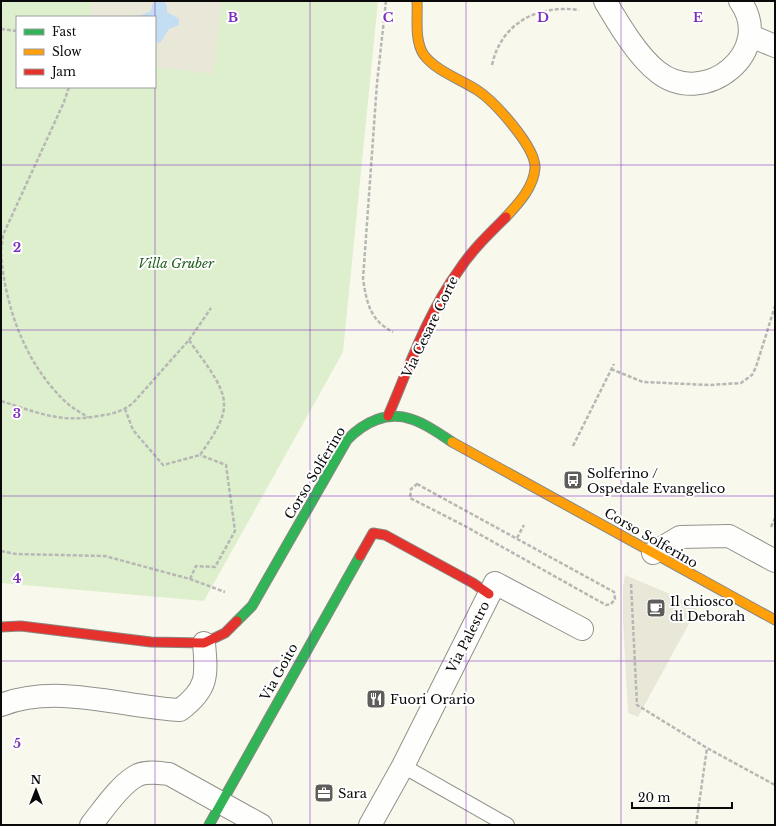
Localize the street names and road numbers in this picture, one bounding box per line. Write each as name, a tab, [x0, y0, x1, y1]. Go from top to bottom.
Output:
street label: Via Cesare Corte	[398, 273, 462, 382]
street label: Corso Solferino	[281, 424, 349, 522]
street label: Corso Solferino	[601, 504, 701, 572]
street label: Via Palestro	[442, 598, 493, 677]
street label: Via Goito	[256, 640, 302, 705]

